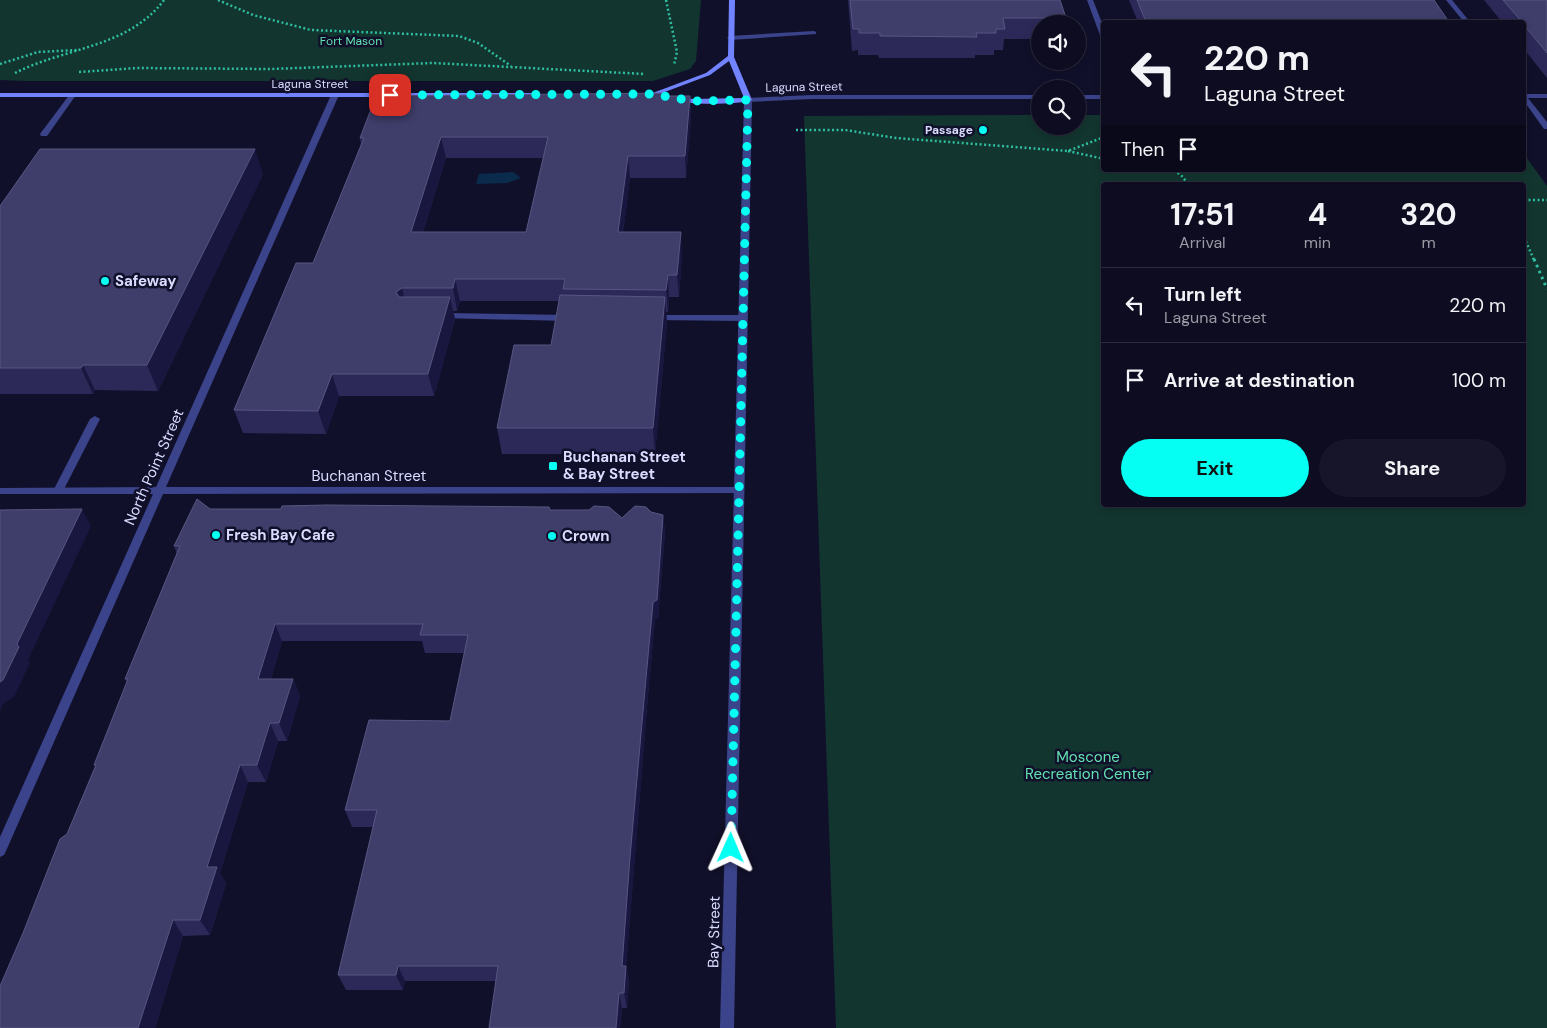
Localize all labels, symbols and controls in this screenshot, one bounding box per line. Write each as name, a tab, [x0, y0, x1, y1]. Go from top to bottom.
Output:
map controls	[1031, 15, 1086, 135]
button: sound	[1031, 15, 1086, 70]
park label: Fort Mason	[320, 33, 382, 49]
text: 220 m	[1204, 35, 1310, 81]
icon: left	[1121, 40, 1186, 105]
pin	[369, 74, 411, 116]
street label: Laguna Street	[271, 76, 349, 92]
street label: Laguna Street	[765, 78, 843, 96]
text: Laguna Street	[1204, 79, 1345, 108]
button: search	[1031, 80, 1086, 135]
icon: arrive	[376, 81, 404, 109]
place label: Passage	[925, 122, 973, 138]
marker: Passage	[977, 124, 989, 136]
icon: arrive	[1174, 135, 1202, 163]
text: Then	[1121, 137, 1164, 162]
text: 17:51	[1170, 195, 1235, 234]
text: 4	[1308, 195, 1327, 234]
text: 320	[1400, 195, 1457, 234]
text: Arrival	[1179, 232, 1226, 253]
text: min	[1304, 232, 1331, 253]
text: m	[1421, 232, 1436, 253]
place label: Safeway	[115, 271, 176, 291]
marker: Safeway	[99, 275, 111, 287]
text: Turn left	[1164, 282, 1242, 307]
icon: left	[1121, 291, 1149, 319]
text: 220 m	[1449, 293, 1506, 318]
text: Laguna Street	[1164, 307, 1267, 328]
icon: arrive	[1121, 366, 1149, 394]
text: Arrive at destination	[1164, 368, 1355, 393]
text: 100 m	[1452, 368, 1506, 393]
street label: North Point Street	[119, 406, 189, 528]
button: Exit	[1121, 439, 1309, 497]
button: Share	[1319, 439, 1506, 497]
place label: Buchanan Street & Bay Street	[563, 447, 686, 484]
marker: Buchanan Street & Bay Street	[547, 460, 559, 472]
street label: Buchanan Street	[312, 466, 427, 486]
place label: Fresh Bay Cafe	[226, 525, 335, 545]
place label: Crown	[562, 526, 610, 546]
marker: Fresh Bay Cafe	[210, 529, 222, 541]
marker: Crown	[546, 530, 558, 542]
park label: Moscone Recreation Center	[1025, 747, 1151, 784]
position arrow	[704, 821, 756, 873]
street label: Bay Street	[703, 896, 725, 968]

